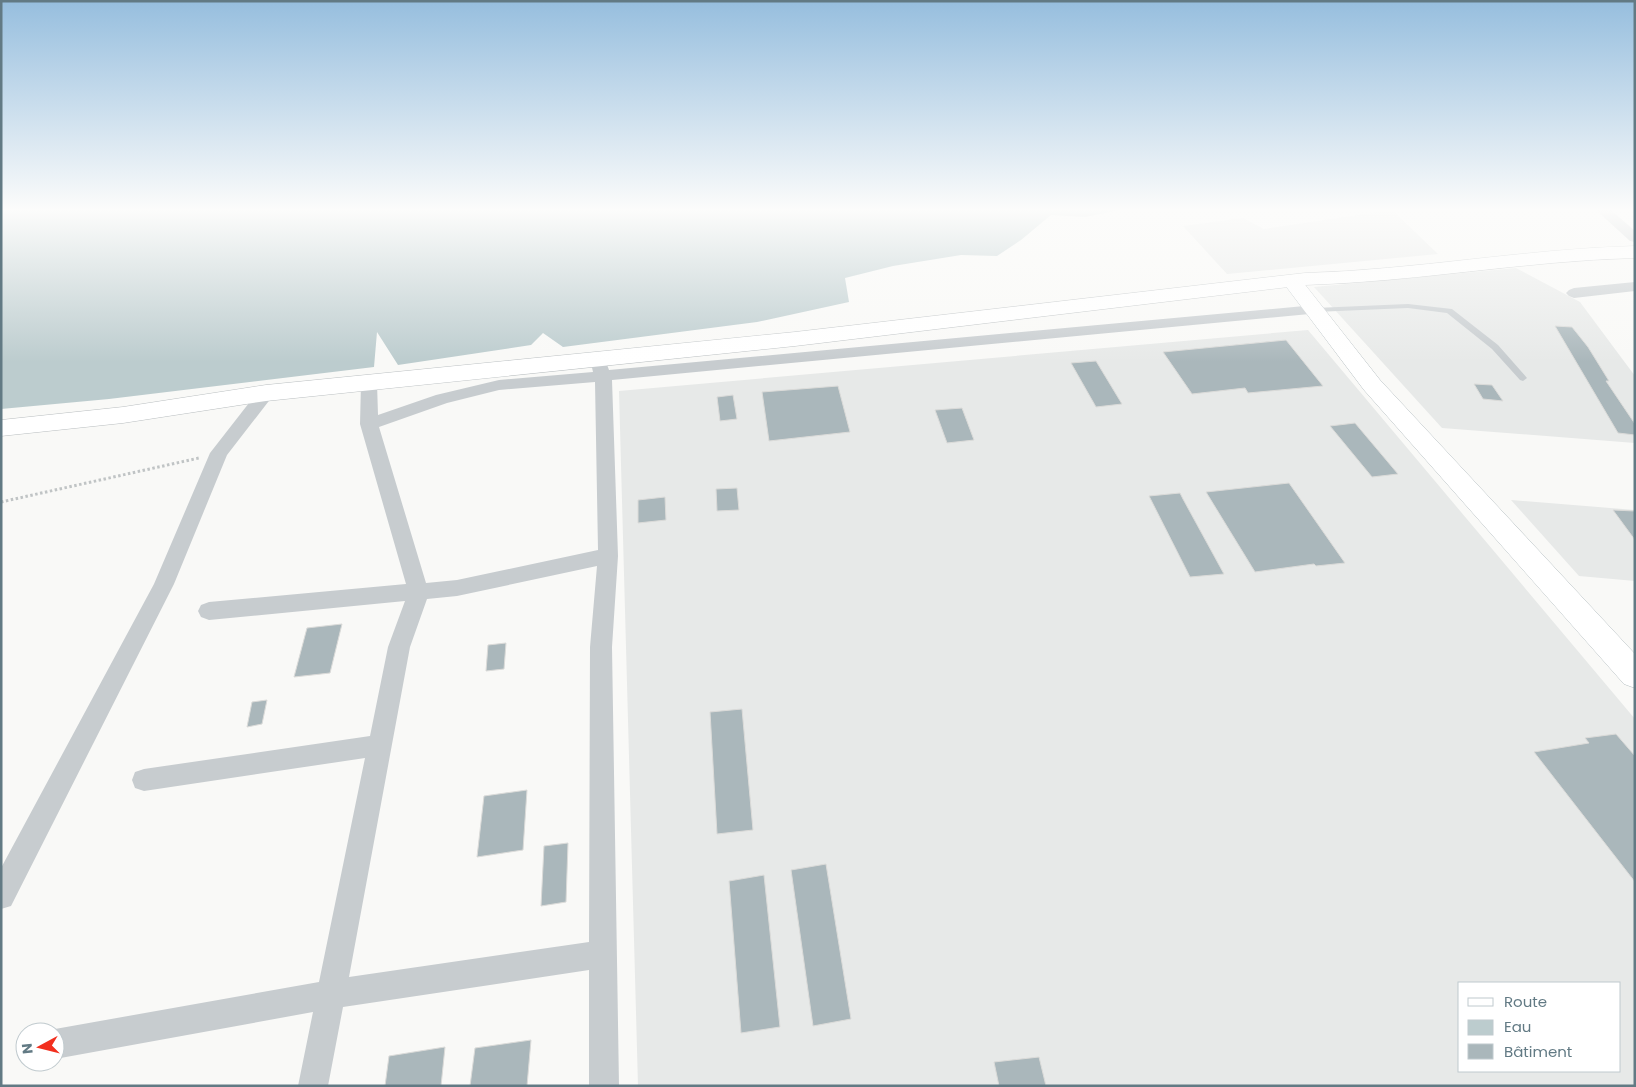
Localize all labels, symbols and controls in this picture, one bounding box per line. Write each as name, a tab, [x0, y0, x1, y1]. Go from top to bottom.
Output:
legend	[1458, 982, 1621, 1072]
text: Route	[1504, 991, 1547, 1012]
text: Eau	[1504, 1016, 1531, 1037]
north arrow	[15, 1022, 65, 1072]
text: Bâtiment	[1504, 1041, 1572, 1062]
text: N	[17, 1042, 38, 1055]

